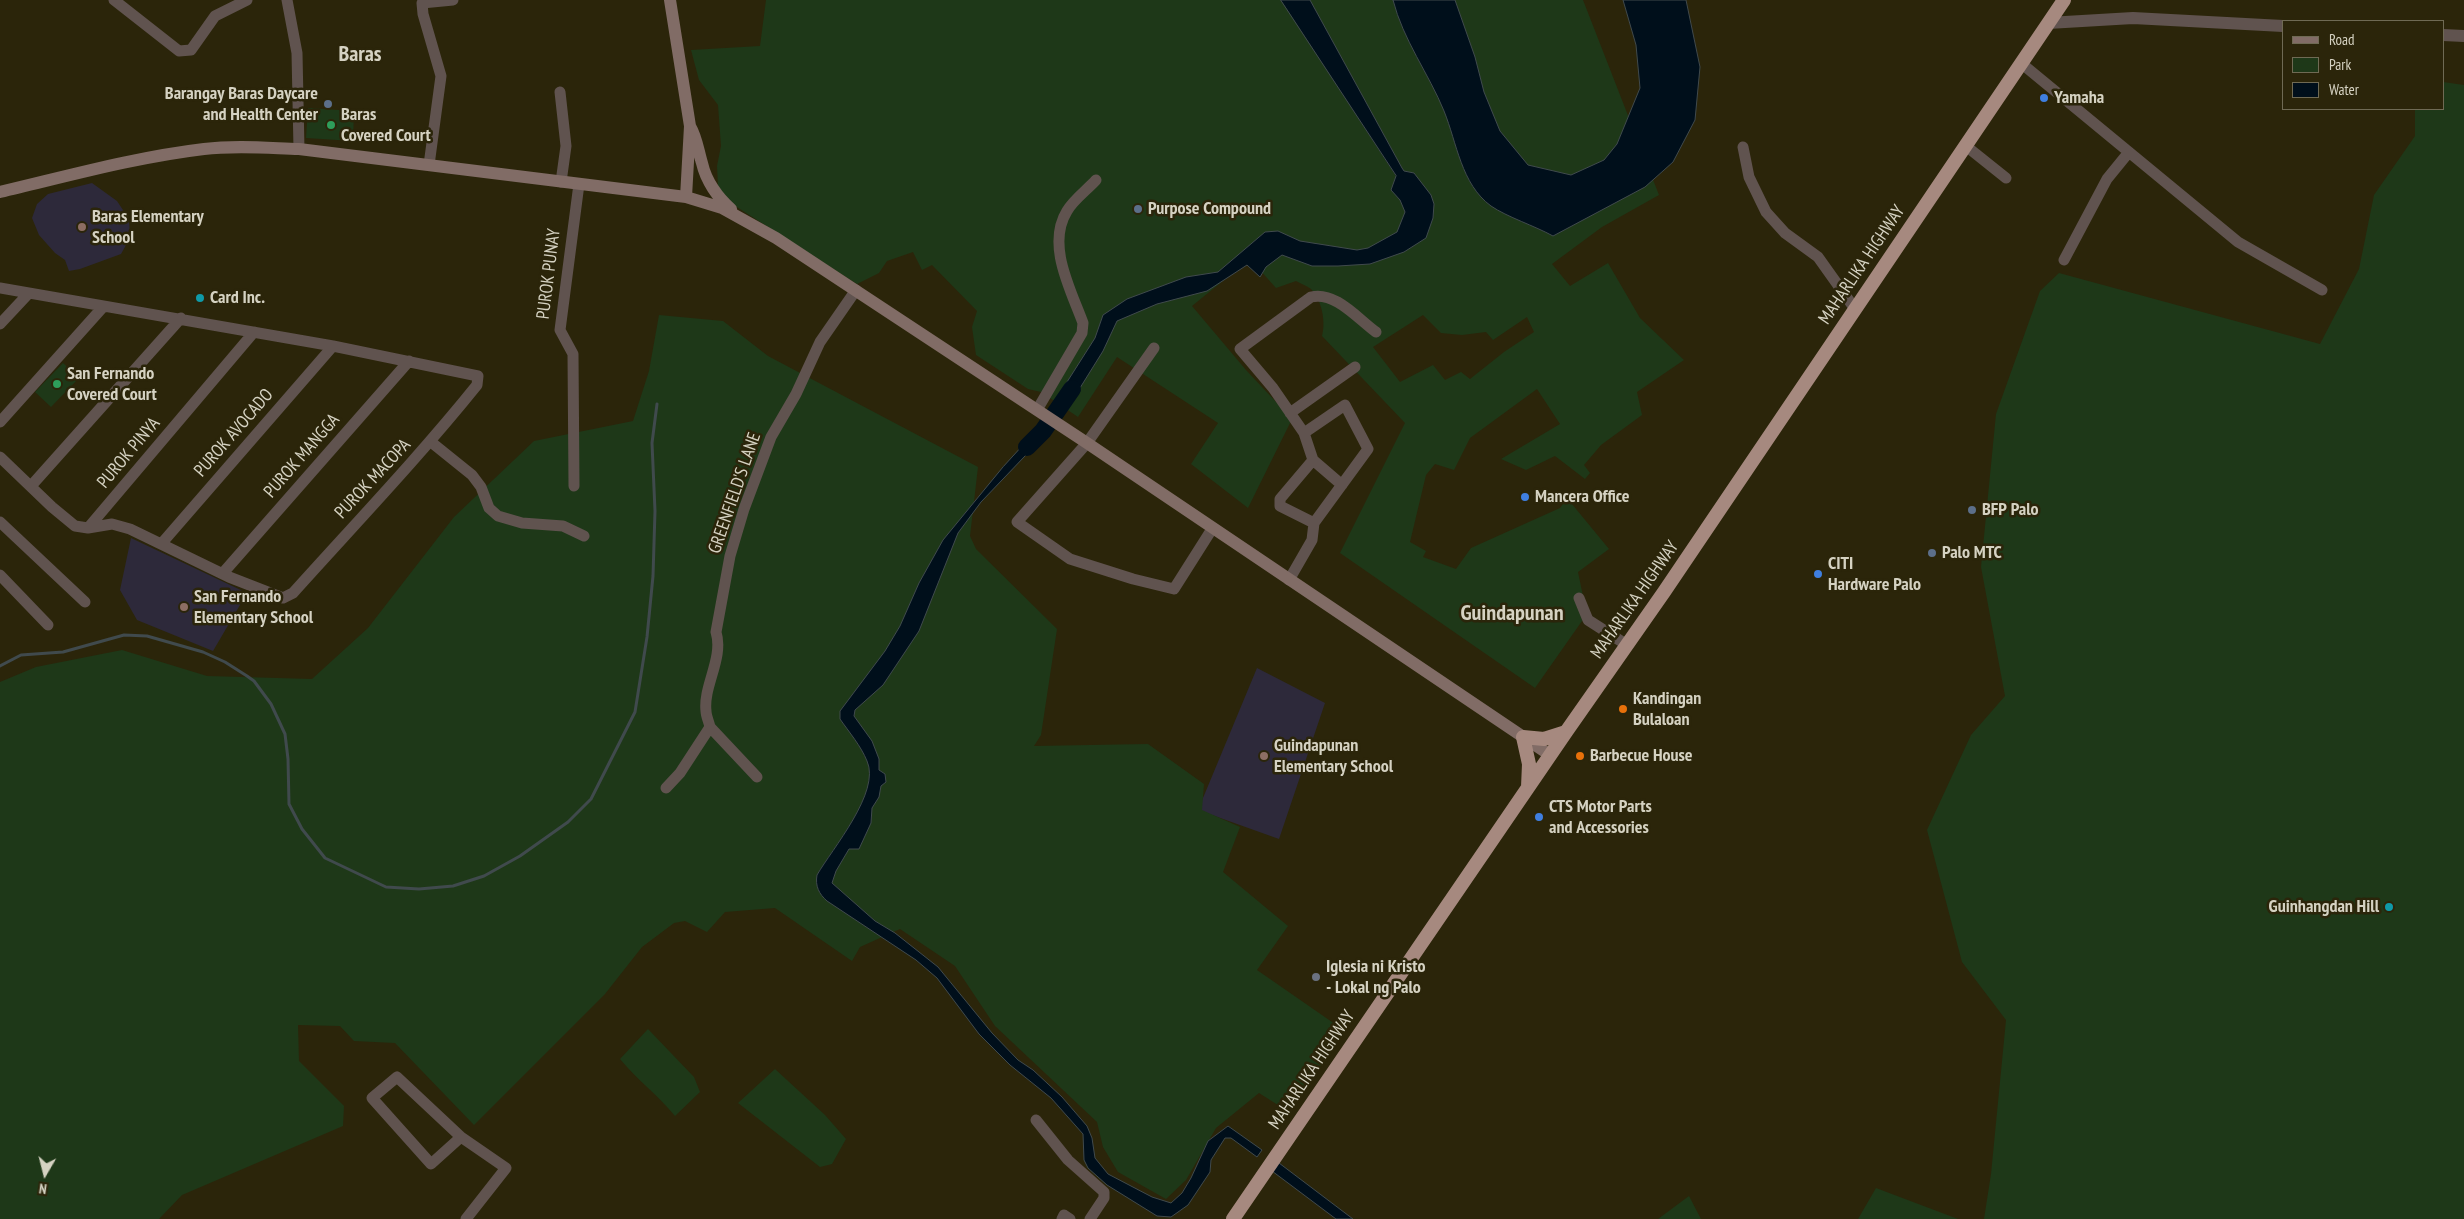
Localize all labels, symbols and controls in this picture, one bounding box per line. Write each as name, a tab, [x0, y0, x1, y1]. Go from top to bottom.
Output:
legend	[2282, 20, 2444, 110]
text: Road	[2329, 30, 2355, 49]
district label: Baras	[338, 42, 382, 68]
text: Park	[2329, 55, 2351, 74]
text: Water	[2329, 80, 2359, 99]
place label: Barangay Baras Daycare and Health Center	[165, 83, 318, 126]
place label: Yamaha	[2054, 87, 2104, 109]
marker: Yamaha	[2038, 92, 2050, 104]
marker: Barangay Baras Daycare and Health Center	[322, 98, 334, 110]
place label: Baras Covered Court	[341, 104, 431, 146]
marker: Baras Covered Court	[325, 119, 337, 131]
place label: Purpose Compound	[1148, 198, 1271, 220]
street label: MAHARLIKA HIGHWAY	[1814, 201, 1910, 329]
marker: Purpose Compound	[1132, 203, 1144, 215]
place label: Baras Elementary School	[92, 206, 204, 248]
marker: Baras Elementary School	[76, 221, 88, 233]
street label: PUROK PUNAY	[533, 228, 565, 320]
place label: Card Inc.	[210, 287, 265, 309]
marker: Card Inc.	[194, 292, 206, 304]
place label: San Fernando Covered Court	[67, 363, 157, 406]
marker: San Fernando Covered Court	[51, 378, 63, 390]
street label: PUROK AVOCADO	[190, 385, 278, 481]
street label: PUROK MANGGA	[260, 410, 344, 502]
street label: PUROK PINYA	[93, 413, 165, 493]
street label: GREENFIELD'S LANE	[704, 430, 766, 556]
street label: PUROK MACOPA	[331, 435, 415, 523]
place label: Mancera Office	[1535, 486, 1629, 508]
marker: Mancera Office	[1519, 491, 1531, 503]
place label: BFP Palo	[1982, 499, 2039, 521]
marker: BFP Palo	[1966, 504, 1978, 516]
street label: MAHARLIKA HIGHWAY	[1586, 537, 1684, 663]
place label: Palo MTC	[1942, 542, 2002, 564]
marker: Palo MTC	[1926, 547, 1938, 559]
place label: CITI Hardware Palo	[1828, 553, 1921, 596]
marker: CITI Hardware Palo	[1812, 568, 1824, 580]
place label: San Fernando Elementary School	[194, 586, 313, 628]
marker: San Fernando Elementary School	[178, 601, 190, 613]
district label: Guindapunan	[1460, 601, 1564, 627]
place label: Kandingan Bulaloan	[1633, 688, 1701, 731]
marker: Kandingan Bulaloan	[1617, 703, 1629, 715]
place label: Guindapunan Elementary School	[1274, 735, 1393, 778]
place label: Barbecue House	[1590, 745, 1693, 767]
marker: Guindapunan Elementary School	[1258, 750, 1270, 762]
marker: Barbecue House	[1574, 750, 1586, 762]
place label: CTS Motor Parts and Accessories	[1549, 796, 1652, 839]
marker: CTS Motor Parts and Accessories	[1533, 811, 1545, 823]
place label: Guinhangdan Hill	[2269, 896, 2379, 918]
marker: Guinhangdan Hill	[2383, 901, 2395, 913]
place label: Iglesia ni Kristo - Lokal ng Palo	[1326, 956, 1426, 999]
marker: Iglesia ni Kristo - Lokal ng Palo	[1310, 971, 1322, 983]
street label: MAHARLIKA HIGHWAY	[1264, 1006, 1360, 1134]
north arrow	[20, 1149, 70, 1199]
text: N	[38, 1179, 48, 1198]

